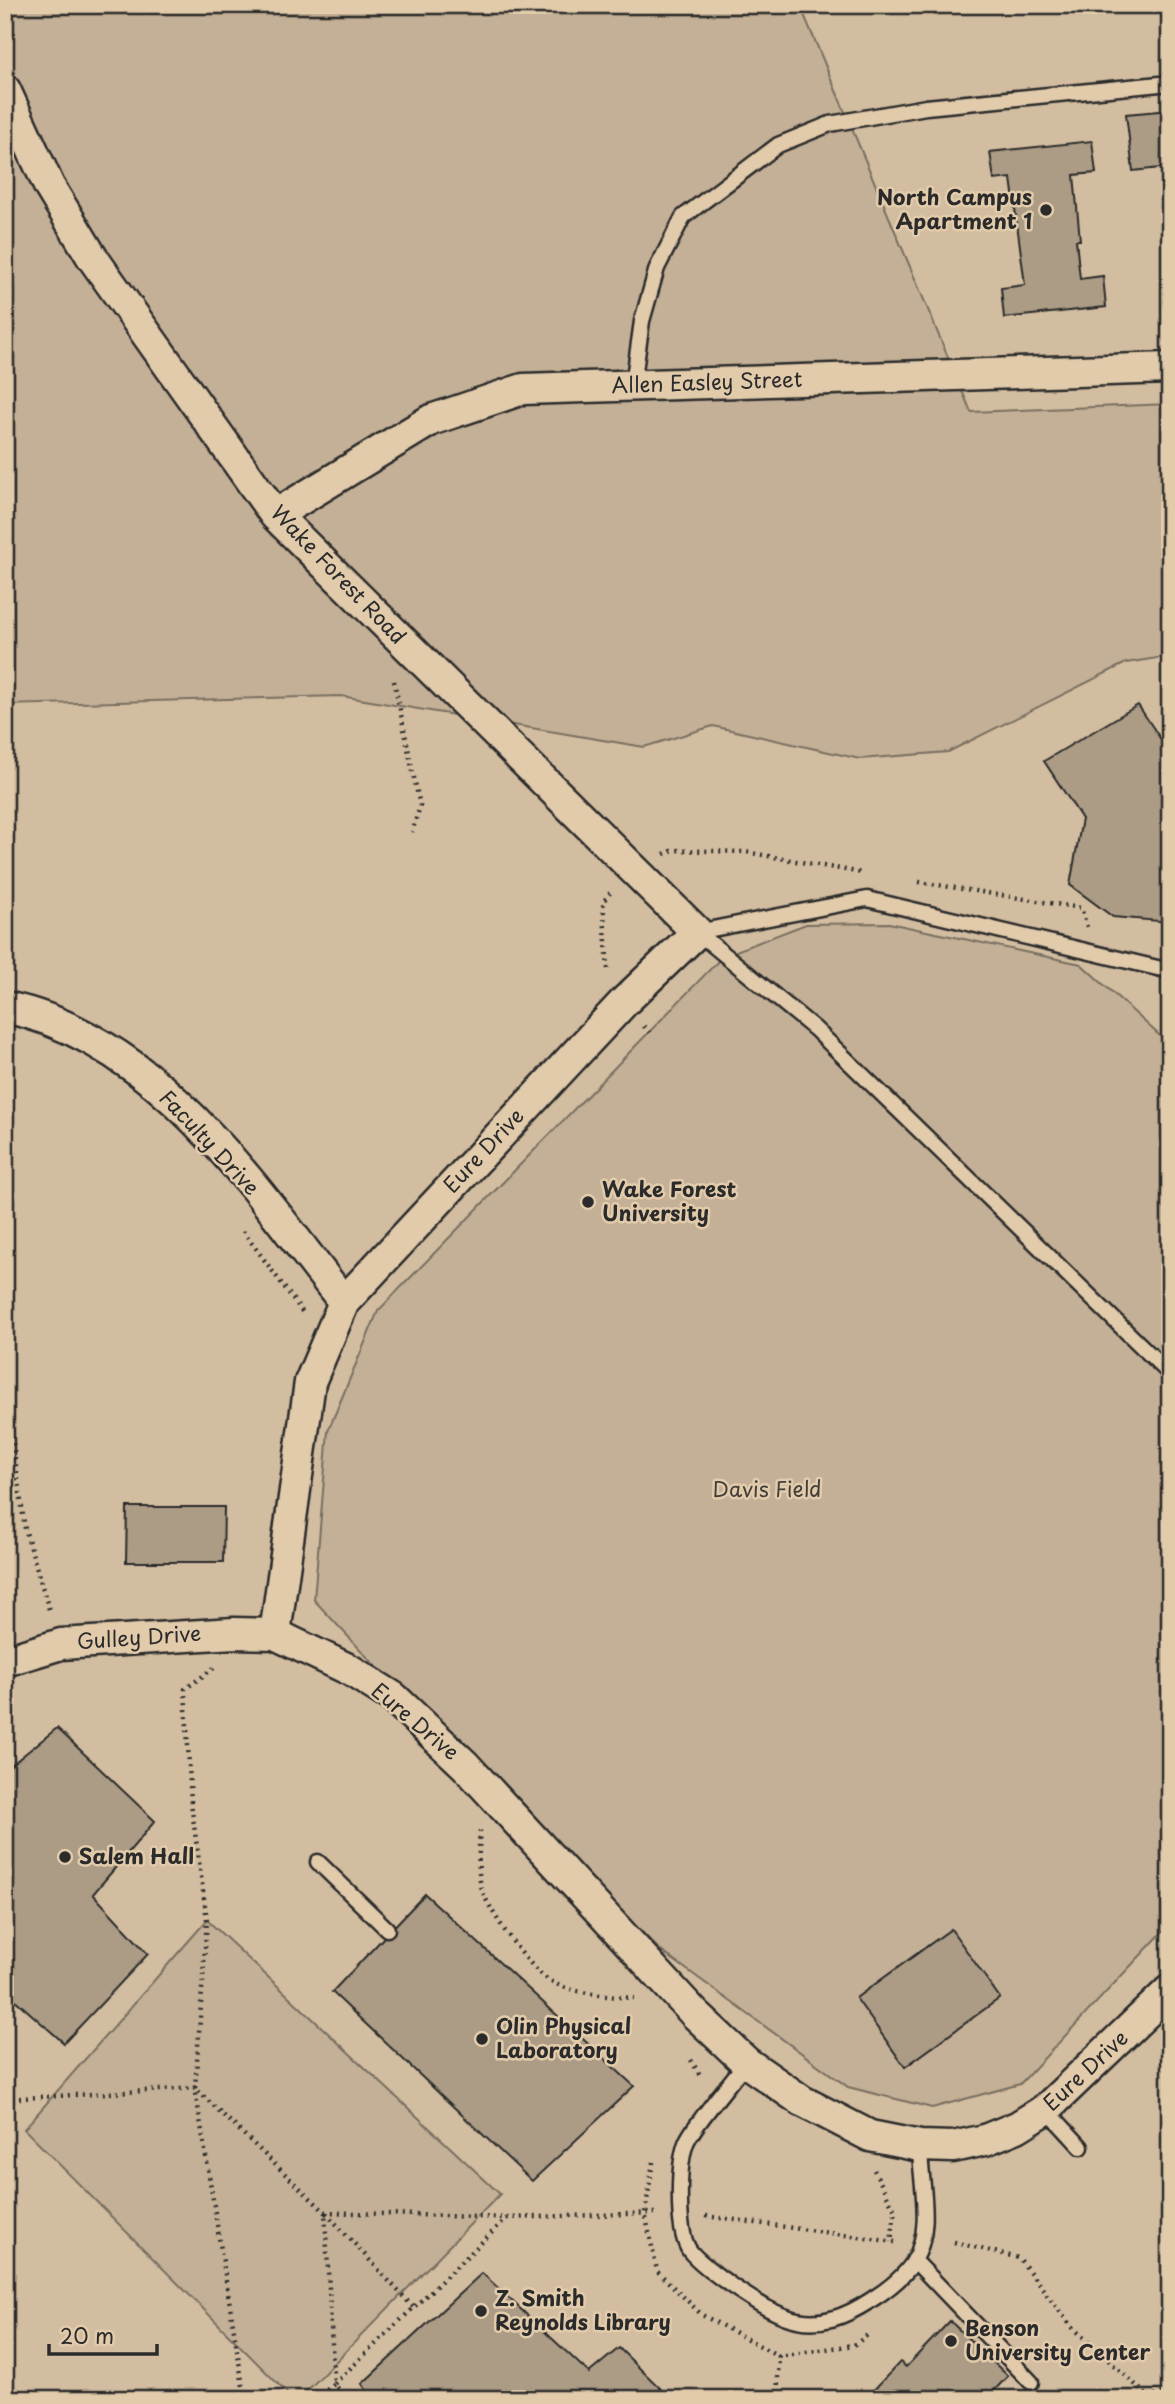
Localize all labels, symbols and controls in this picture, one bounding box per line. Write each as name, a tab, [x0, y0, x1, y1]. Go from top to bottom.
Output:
place label: North Campus Apartment 1	[877, 180, 1032, 236]
marker: North Campus Apartment 1	[1038, 202, 1054, 218]
street label: Allen Easley Street	[611, 362, 803, 400]
street label: Wake Forest Road	[264, 497, 415, 651]
street label: Faculty Drive	[153, 1082, 268, 1202]
street label: Eure Drive	[435, 1100, 530, 1199]
place label: Wake Forest University	[602, 1172, 736, 1228]
marker: Wake Forest University	[580, 1194, 596, 1210]
park label: Davis Field	[713, 1472, 821, 1504]
street label: Gulley Drive	[76, 1616, 202, 1656]
street label: Eure Drive	[365, 1674, 467, 1767]
place label: Salem Hall	[79, 1839, 194, 1871]
marker: Salem Hall	[57, 1849, 73, 1865]
place label: Olin Physical Laboratory	[496, 2009, 631, 2065]
street label: Eure Drive	[1035, 2022, 1134, 2117]
marker: Olin Physical Laboratory	[474, 2031, 490, 2047]
place label: Z. Smith Reynolds Library	[495, 2281, 671, 2337]
marker: Z. Smith Reynolds Library	[473, 2303, 489, 2319]
place label: Benson University Center	[965, 2311, 1151, 2367]
scale bar	[49, 2313, 158, 2357]
text: 20 m	[60, 2319, 114, 2351]
marker: Benson University Center	[943, 2333, 959, 2349]

